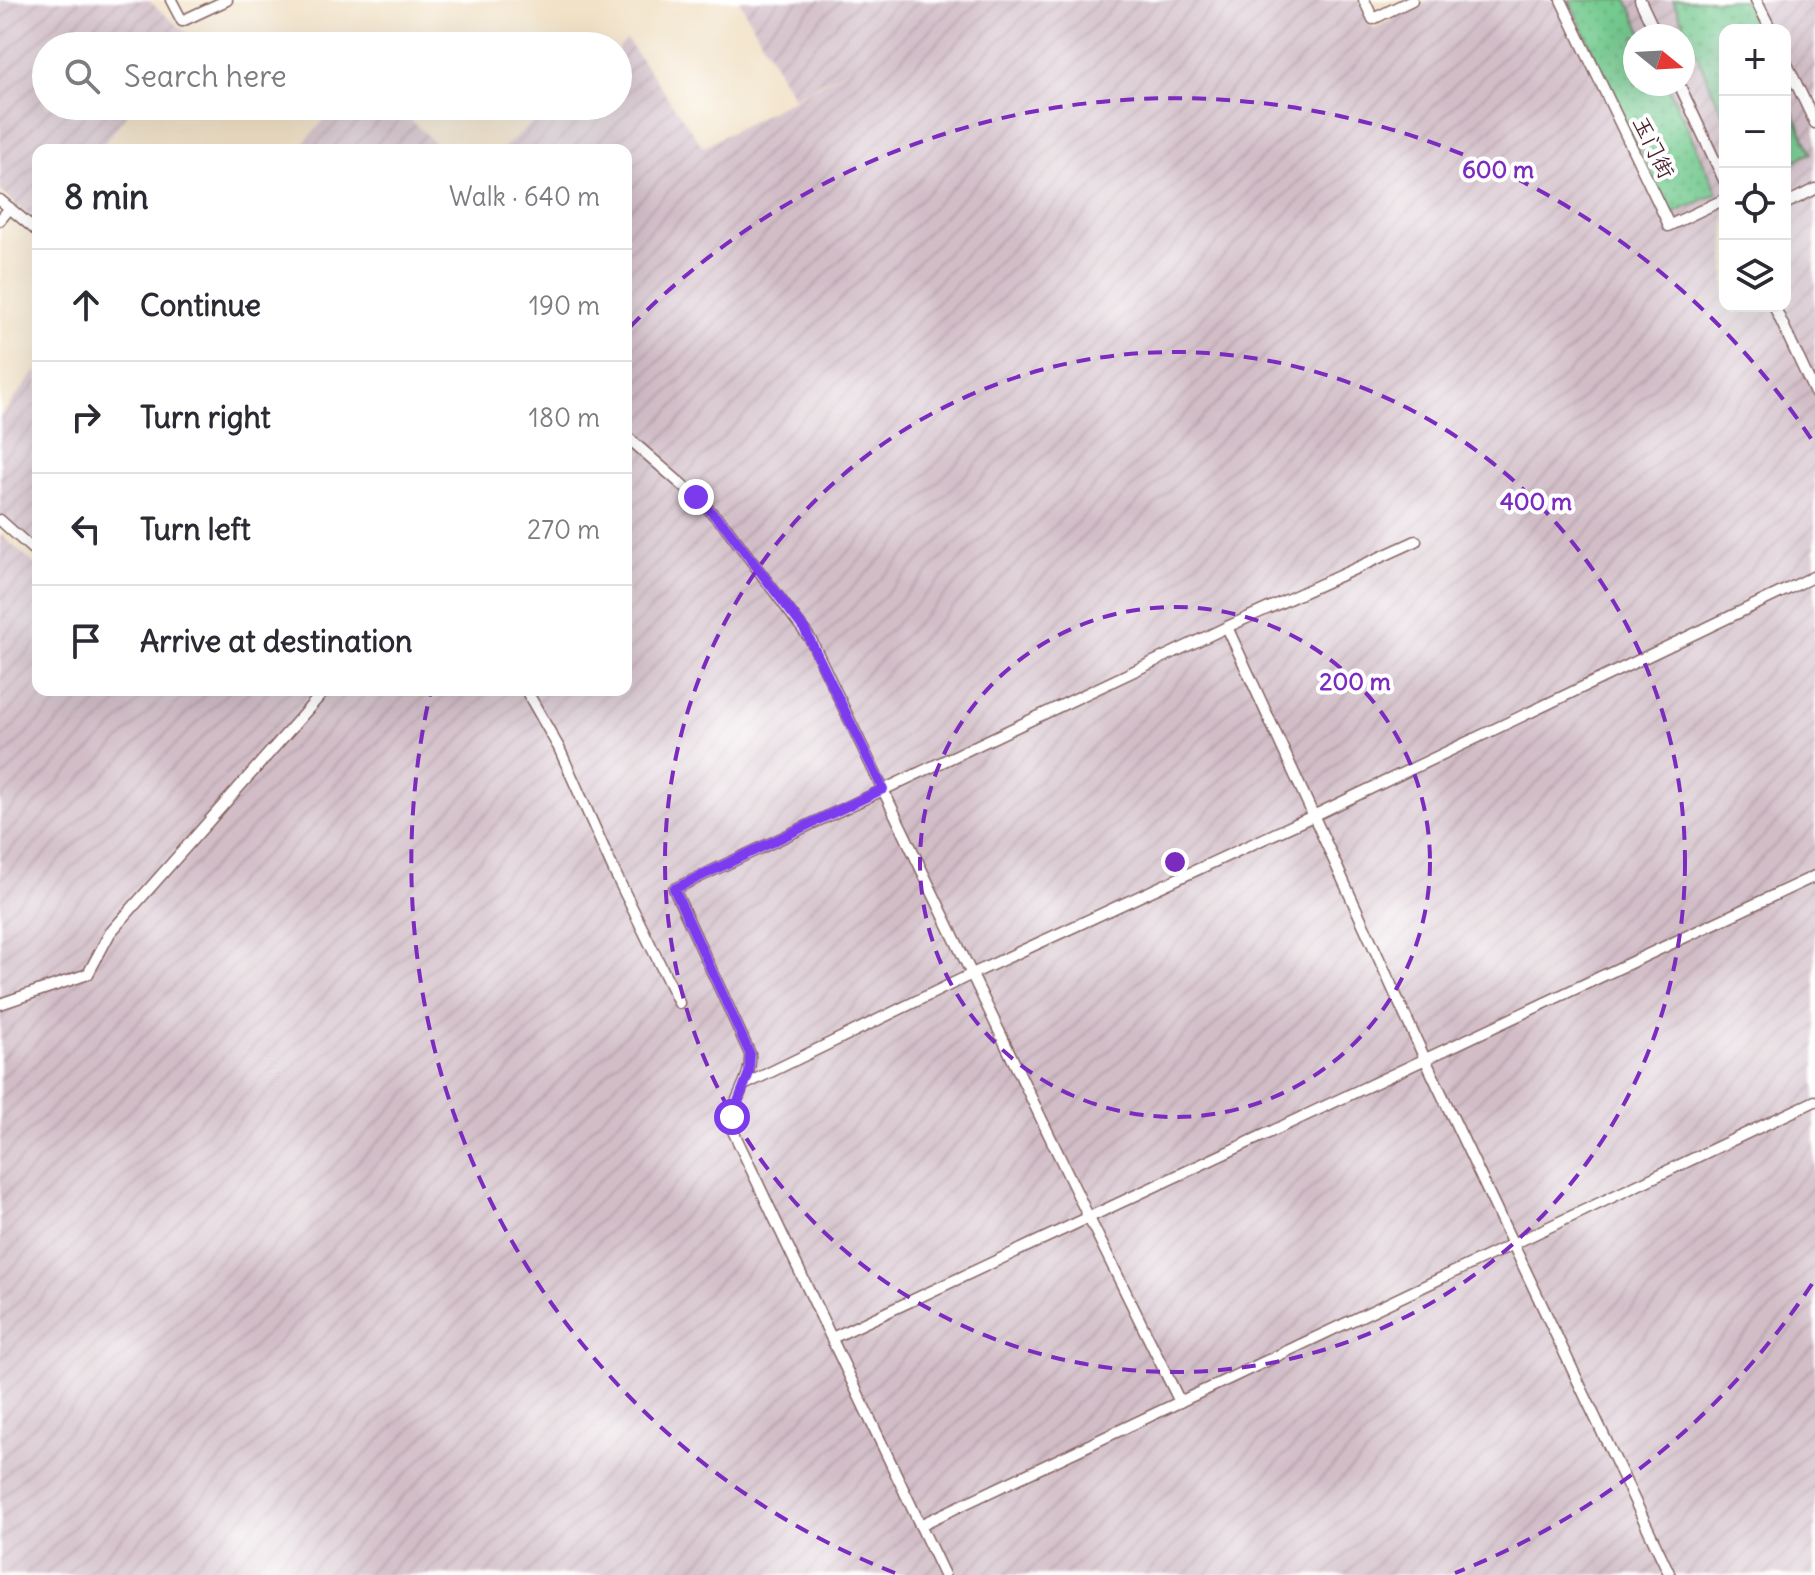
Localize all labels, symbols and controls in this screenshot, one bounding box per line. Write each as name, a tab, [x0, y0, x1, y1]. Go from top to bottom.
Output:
north arrow	[1623, 24, 1695, 96]
map controls	[1719, 24, 1791, 312]
button: +	[1719, 24, 1791, 96]
search box	[32, 32, 632, 120]
icon: search	[60, 54, 104, 98]
text: Search here	[124, 57, 287, 95]
button: −	[1719, 96, 1791, 168]
street label: 玉门街	[1627, 111, 1681, 183]
text: 600 m	[1462, 154, 1534, 184]
button: locate	[1719, 168, 1791, 240]
text: 8 min	[64, 175, 149, 218]
text: Walk · 640 m	[449, 180, 600, 213]
button: layers	[1719, 240, 1791, 312]
icon: ahead	[64, 283, 108, 327]
text: Continue	[140, 286, 261, 324]
text: 190 m	[529, 289, 600, 322]
icon: right	[64, 395, 108, 439]
text: Turn right	[140, 398, 271, 436]
text: 180 m	[529, 401, 600, 434]
route end	[678, 479, 714, 515]
text: 400 m	[1500, 486, 1572, 516]
icon: left	[64, 507, 108, 551]
text: Turn left	[140, 510, 251, 548]
text: 270 m	[527, 513, 600, 546]
icon: arrive	[64, 619, 108, 663]
text: Arrive at destination	[140, 622, 412, 660]
text: 200 m	[1319, 666, 1391, 696]
centre of rings	[1161, 848, 1189, 876]
route start	[714, 1099, 750, 1135]

